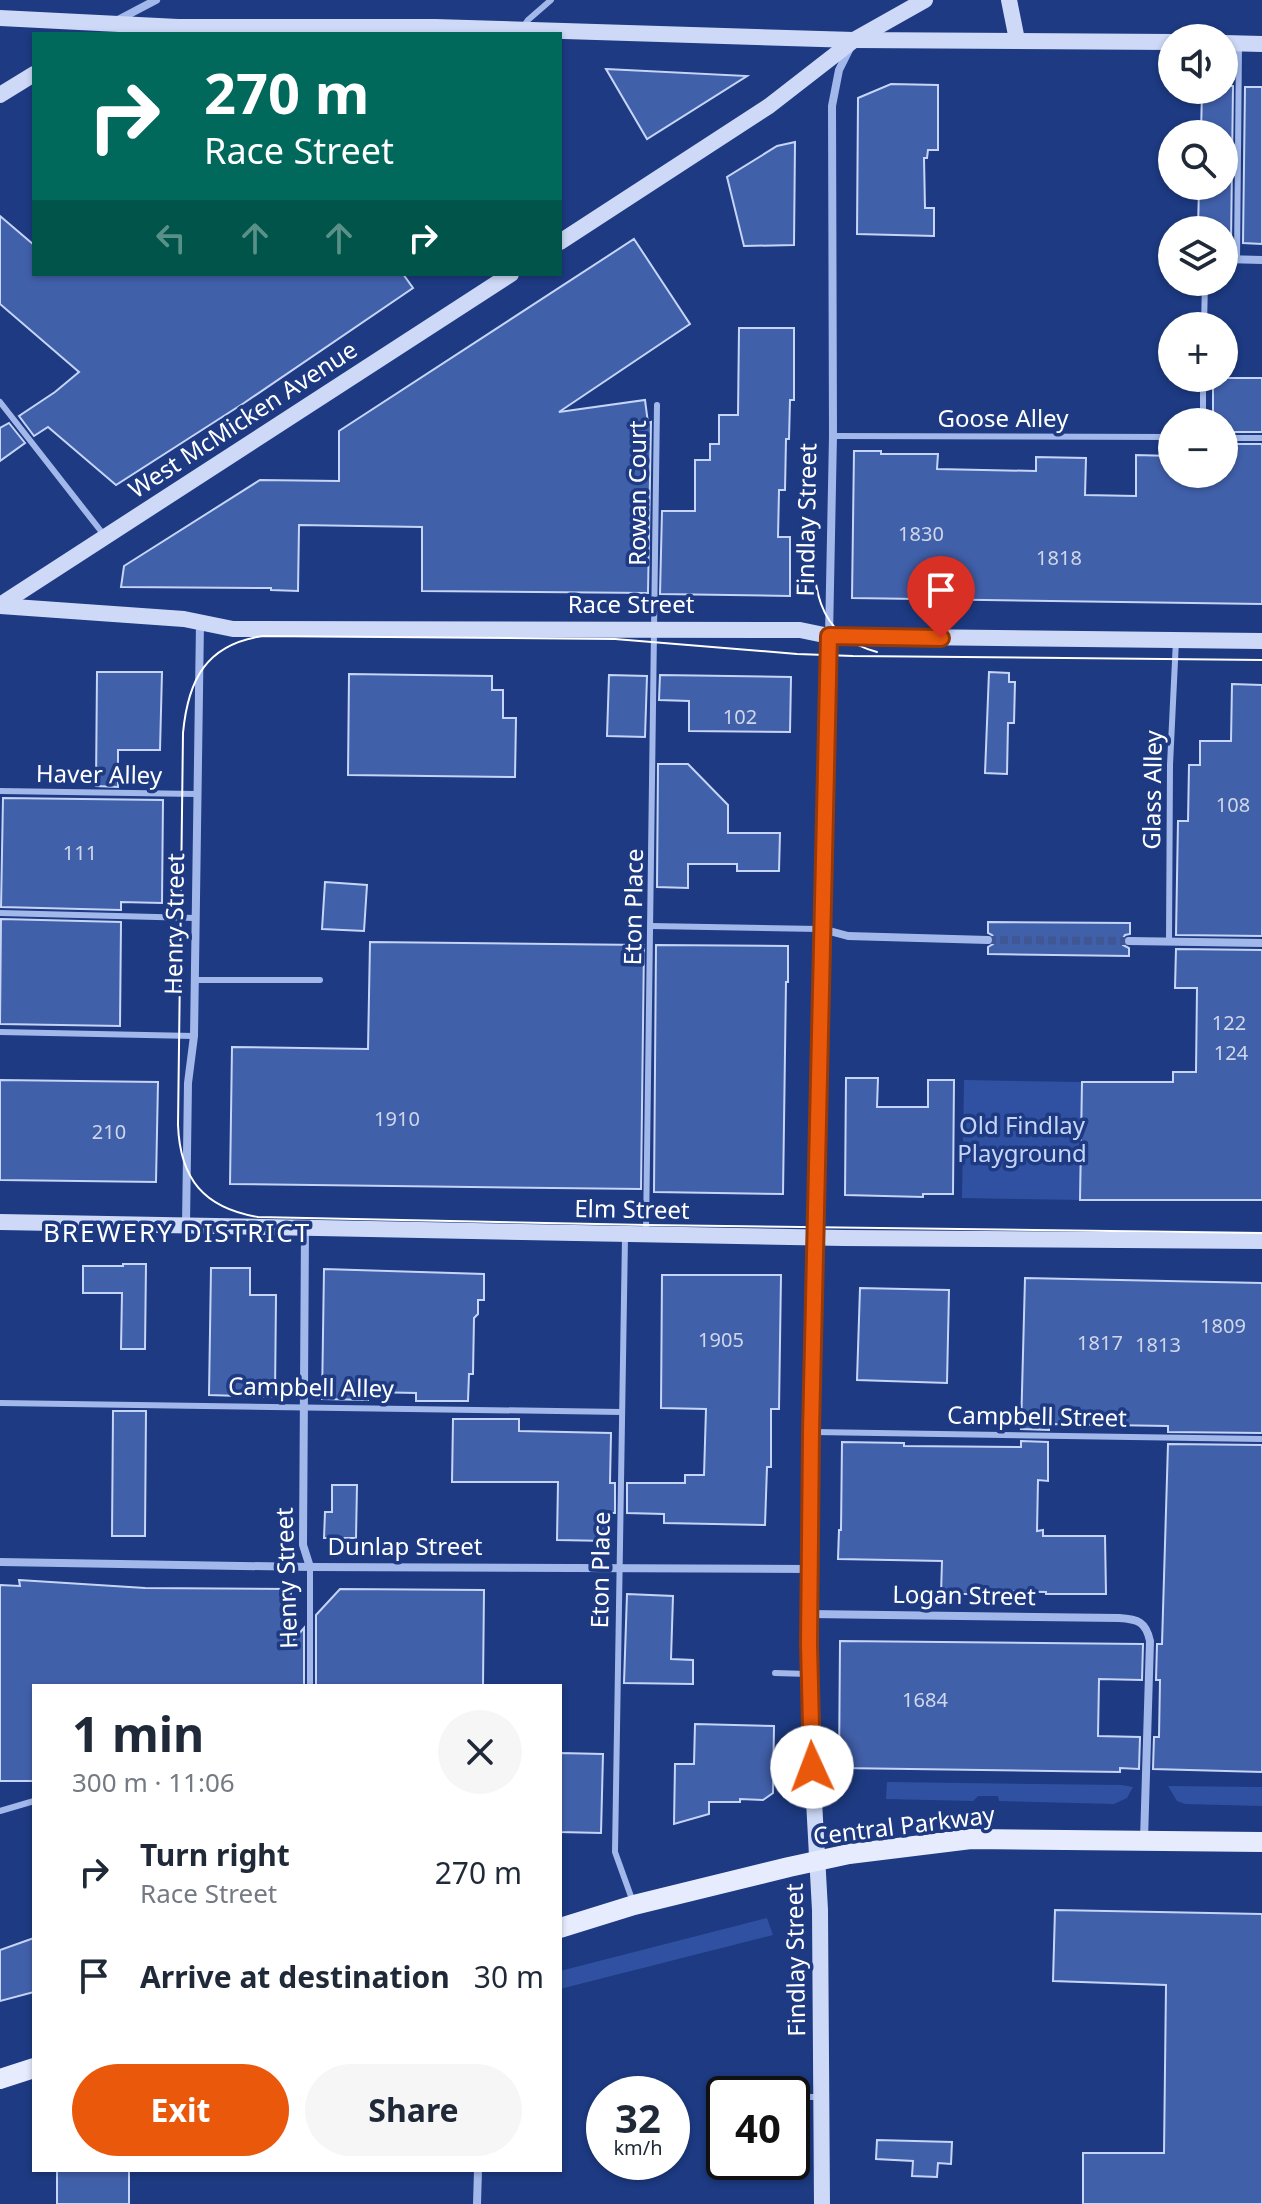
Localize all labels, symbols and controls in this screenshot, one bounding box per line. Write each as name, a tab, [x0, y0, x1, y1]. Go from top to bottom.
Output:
map controls	[1158, 24, 1238, 488]
button: sound	[1158, 24, 1238, 104]
text: 270 m	[204, 54, 369, 130]
icon: right	[72, 64, 176, 168]
button: search	[1158, 120, 1238, 200]
text: Race Street	[204, 126, 394, 175]
icon: left	[149, 216, 193, 260]
icon: ahead	[233, 216, 277, 260]
icon: ahead	[317, 216, 361, 260]
icon: right	[401, 216, 445, 260]
button: layers	[1158, 216, 1238, 296]
button: +	[1158, 312, 1238, 392]
street label: West McMicken Avenue	[122, 332, 363, 505]
street label: Goose Alley	[938, 401, 1069, 434]
button: −	[1158, 408, 1238, 488]
street label: Rowan Court	[620, 420, 653, 566]
street label: Findlay Street	[788, 443, 823, 597]
house number: 1830	[898, 520, 944, 547]
house number: 1818	[1036, 544, 1082, 571]
pin	[907, 556, 975, 638]
icon: arrive	[919, 568, 963, 612]
street label: Race Street	[568, 587, 695, 620]
house number: 102	[723, 703, 757, 730]
street label: Glass Alley	[1134, 729, 1169, 850]
street label: Haver Alley	[36, 756, 163, 791]
house number: 108	[1216, 791, 1250, 818]
house number: 111	[63, 839, 97, 866]
street label: Eton Place	[615, 848, 650, 966]
street label: Henry Street	[156, 853, 191, 995]
house number: 122	[1212, 1009, 1246, 1036]
house number: 124	[1214, 1039, 1249, 1066]
house number: 1910	[374, 1105, 420, 1132]
park label: Old Findlay Playground	[957, 1108, 1087, 1169]
house number: 210	[92, 1118, 126, 1145]
street label: Elm Street	[574, 1191, 690, 1226]
district label: BREWERY DISTRICT	[43, 1214, 311, 1250]
house number: 1809	[1200, 1312, 1246, 1339]
house number: 1905	[698, 1326, 744, 1353]
house number: 1817	[1077, 1329, 1123, 1356]
house number: 1813	[1135, 1331, 1181, 1358]
street label: Campbell Alley	[228, 1369, 395, 1404]
street label: Campbell Street	[947, 1397, 1128, 1434]
street label: Henry Street	[267, 1506, 304, 1649]
street label: Eton Place	[582, 1511, 617, 1629]
street label: Dunlap Street	[328, 1529, 483, 1562]
street label: Logan Street	[892, 1577, 1036, 1612]
house number: 1684	[902, 1686, 948, 1713]
text: 1 min	[72, 1701, 204, 1766]
button: close	[438, 1710, 522, 1794]
position arrow	[770, 1725, 854, 1809]
text: 300 m · 11:06	[72, 1764, 235, 1800]
street label: Central Parkway	[811, 1797, 997, 1852]
text: Turn right	[140, 1834, 290, 1875]
icon: right	[72, 1850, 116, 1894]
text: 270 m	[435, 1852, 522, 1893]
text: Race Street	[140, 1875, 277, 1911]
street label: Findlay Street	[777, 1883, 812, 2037]
icon: arrive	[72, 1954, 116, 1998]
text: Arrive at destination	[140, 1956, 450, 1997]
text: 30 m	[474, 1956, 544, 1997]
button: Exit	[72, 2064, 289, 2156]
button: Share	[305, 2064, 522, 2156]
speed limit sign: 40	[706, 2076, 810, 2180]
text: 32	[615, 2090, 661, 2145]
text: km/h	[613, 2134, 663, 2161]

